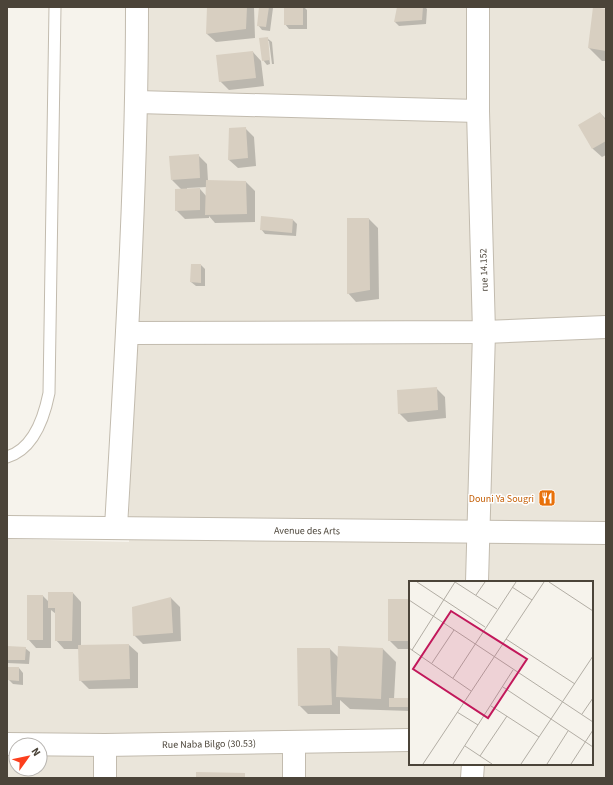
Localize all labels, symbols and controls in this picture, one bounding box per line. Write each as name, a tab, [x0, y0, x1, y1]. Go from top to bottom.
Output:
street label: rue 14.152	[476, 248, 492, 292]
restaurant icon: Douni Ya Sougri	[537, 488, 557, 508]
place label: Douni Ya Sougri	[469, 492, 534, 506]
street label: Avenue des Arts	[274, 524, 340, 538]
inset map	[409, 581, 593, 765]
north arrow	[8, 737, 48, 777]
street label: Rue Naba Bilgo (30.53)	[162, 737, 256, 752]
text: N	[28, 745, 44, 759]

